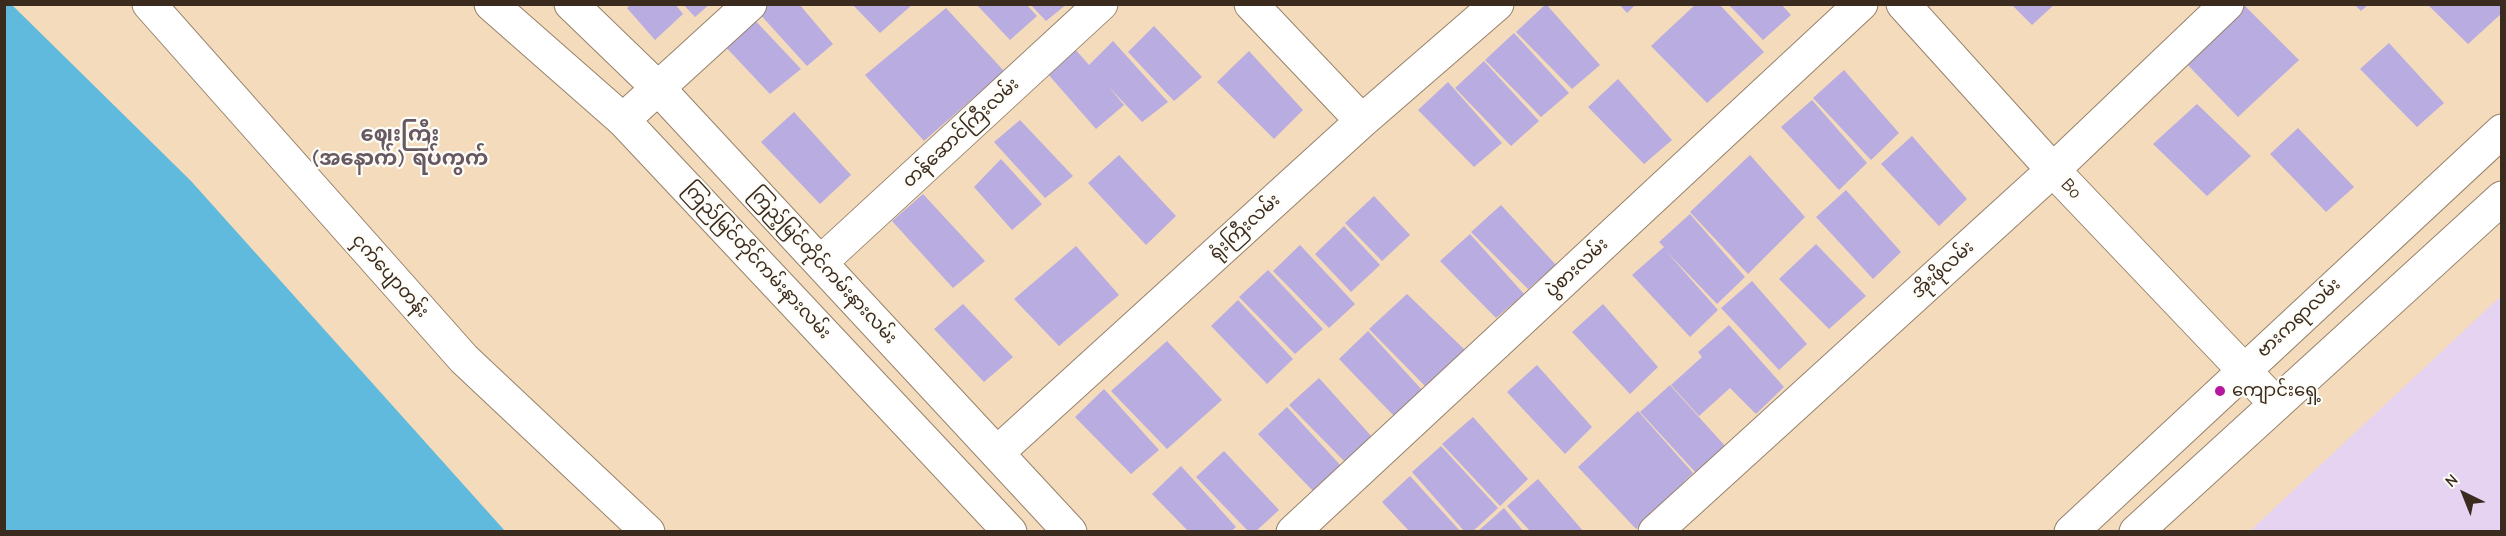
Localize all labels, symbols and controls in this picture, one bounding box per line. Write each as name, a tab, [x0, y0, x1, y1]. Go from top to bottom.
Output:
street label: တန်ဆောင်ကြီးလမ်း	[898, 74, 1024, 192]
district label: ဈေးကြီး (အနောက်) ရပ်ကွက်	[312, 122, 488, 172]
street label: Bo	[2056, 174, 2086, 204]
street label: ကြည်မြင်တိုင်ကမ်းနားလမ်း	[679, 178, 835, 344]
street label: ကြည့်မြင်တိုင်ကမ်းနားလမ်း	[745, 183, 901, 349]
street label: ရုံးကြီးလမ်း	[1205, 190, 1285, 264]
street label: ငှက်ပျောတန်း	[347, 230, 433, 322]
street label: ပွဲစားလမ်း	[1541, 234, 1613, 302]
street label: အိုးဖိုလမ်း	[1907, 236, 1979, 304]
street label: ဗားကရာလမ်း	[2253, 274, 2345, 362]
place label: ကျောင်းရှေ့	[2232, 380, 2321, 402]
marker: ကျောင်းရှေ့	[2213, 384, 2227, 398]
north arrow	[2434, 464, 2494, 524]
text: N	[2442, 471, 2462, 491]

